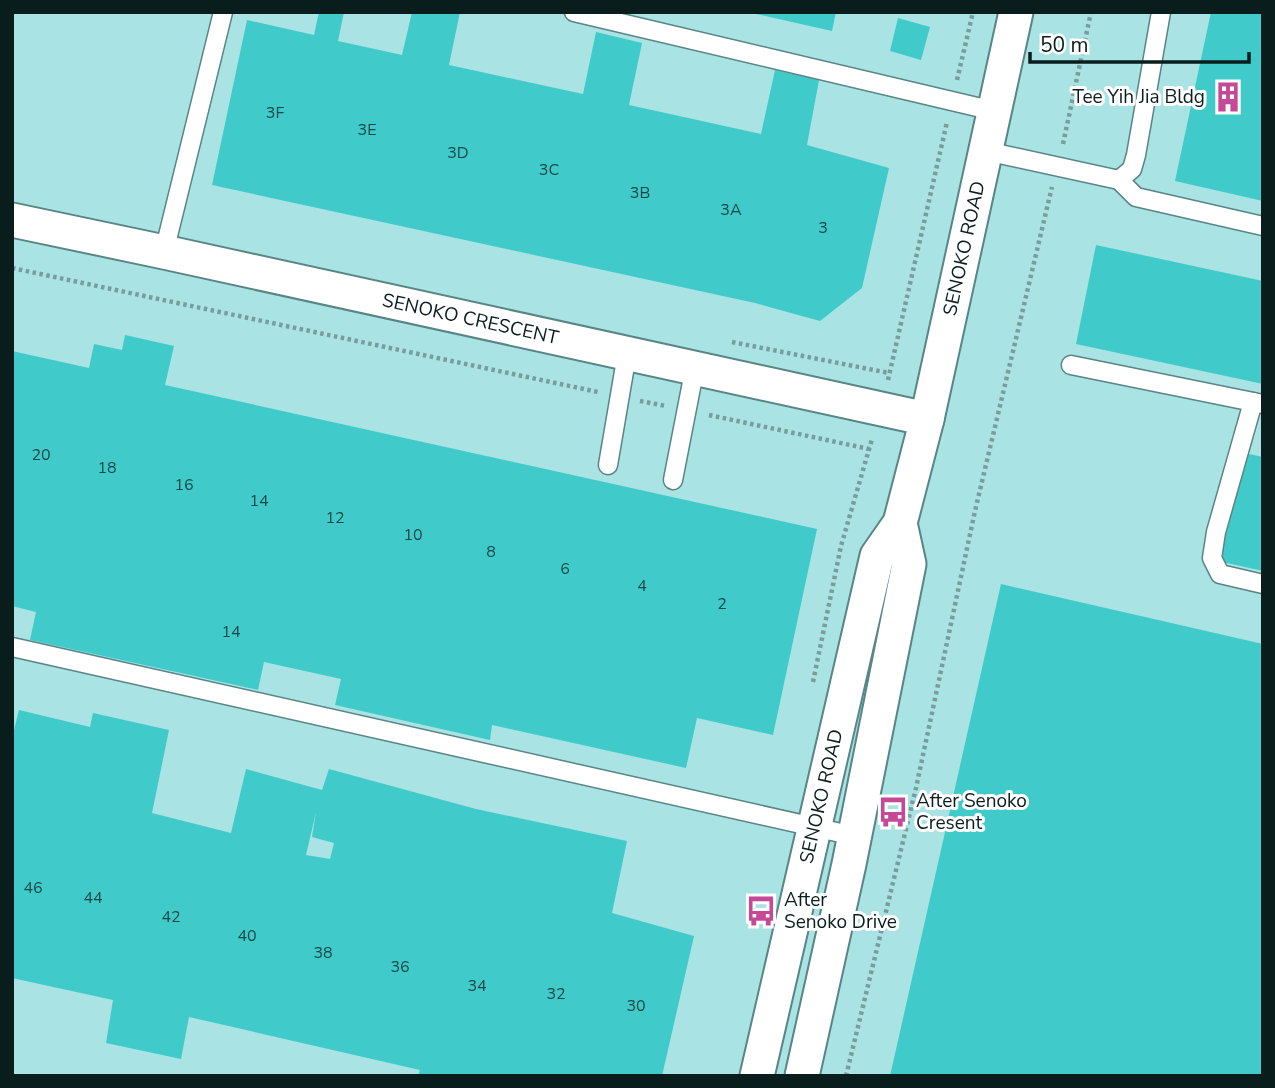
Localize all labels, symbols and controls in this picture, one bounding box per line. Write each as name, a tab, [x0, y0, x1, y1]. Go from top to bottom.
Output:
scale bar	[1030, 21, 1249, 65]
text: 50 m	[1040, 31, 1089, 59]
building icon: Tee Yih Jia Bldg	[1211, 80, 1245, 114]
place label: Tee Yih Jia Bldg	[1072, 84, 1205, 110]
house number: 3F	[266, 102, 284, 124]
house number: 3E	[358, 119, 376, 141]
house number: 3D	[447, 142, 469, 164]
house number: 3C	[539, 159, 559, 181]
street label: SENOKO ROAD	[937, 179, 992, 318]
house number: 3B	[630, 182, 650, 204]
house number: 3A	[720, 199, 742, 221]
house number: 3	[818, 217, 828, 239]
street label: SENOKO CRESCENT	[380, 287, 561, 351]
house number: 20	[31, 444, 51, 466]
house number: 18	[97, 457, 117, 479]
house number: 16	[174, 474, 194, 496]
house number: 14	[249, 490, 269, 512]
house number: 12	[325, 507, 345, 529]
house number: 10	[403, 524, 423, 546]
house number: 8	[486, 541, 496, 563]
house number: 6	[560, 558, 570, 580]
house number: 4	[637, 575, 647, 597]
house number: 2	[717, 593, 727, 615]
house number: 14	[221, 621, 241, 643]
street label: SENOKO ROAD	[793, 727, 850, 866]
place label: After Senoko Cresent	[916, 788, 1027, 836]
bus stop icon: After Senoko Cresent	[876, 795, 910, 829]
house number: 46	[23, 877, 43, 899]
house number: 44	[83, 887, 103, 909]
place label: After Senoko Drive	[784, 887, 897, 935]
bus stop icon: After Senoko Drive	[744, 894, 778, 928]
house number: 42	[161, 906, 181, 928]
house number: 40	[237, 925, 257, 947]
house number: 38	[313, 942, 333, 964]
house number: 36	[390, 956, 410, 978]
house number: 34	[467, 975, 487, 997]
house number: 32	[546, 983, 566, 1005]
house number: 30	[626, 995, 646, 1017]

